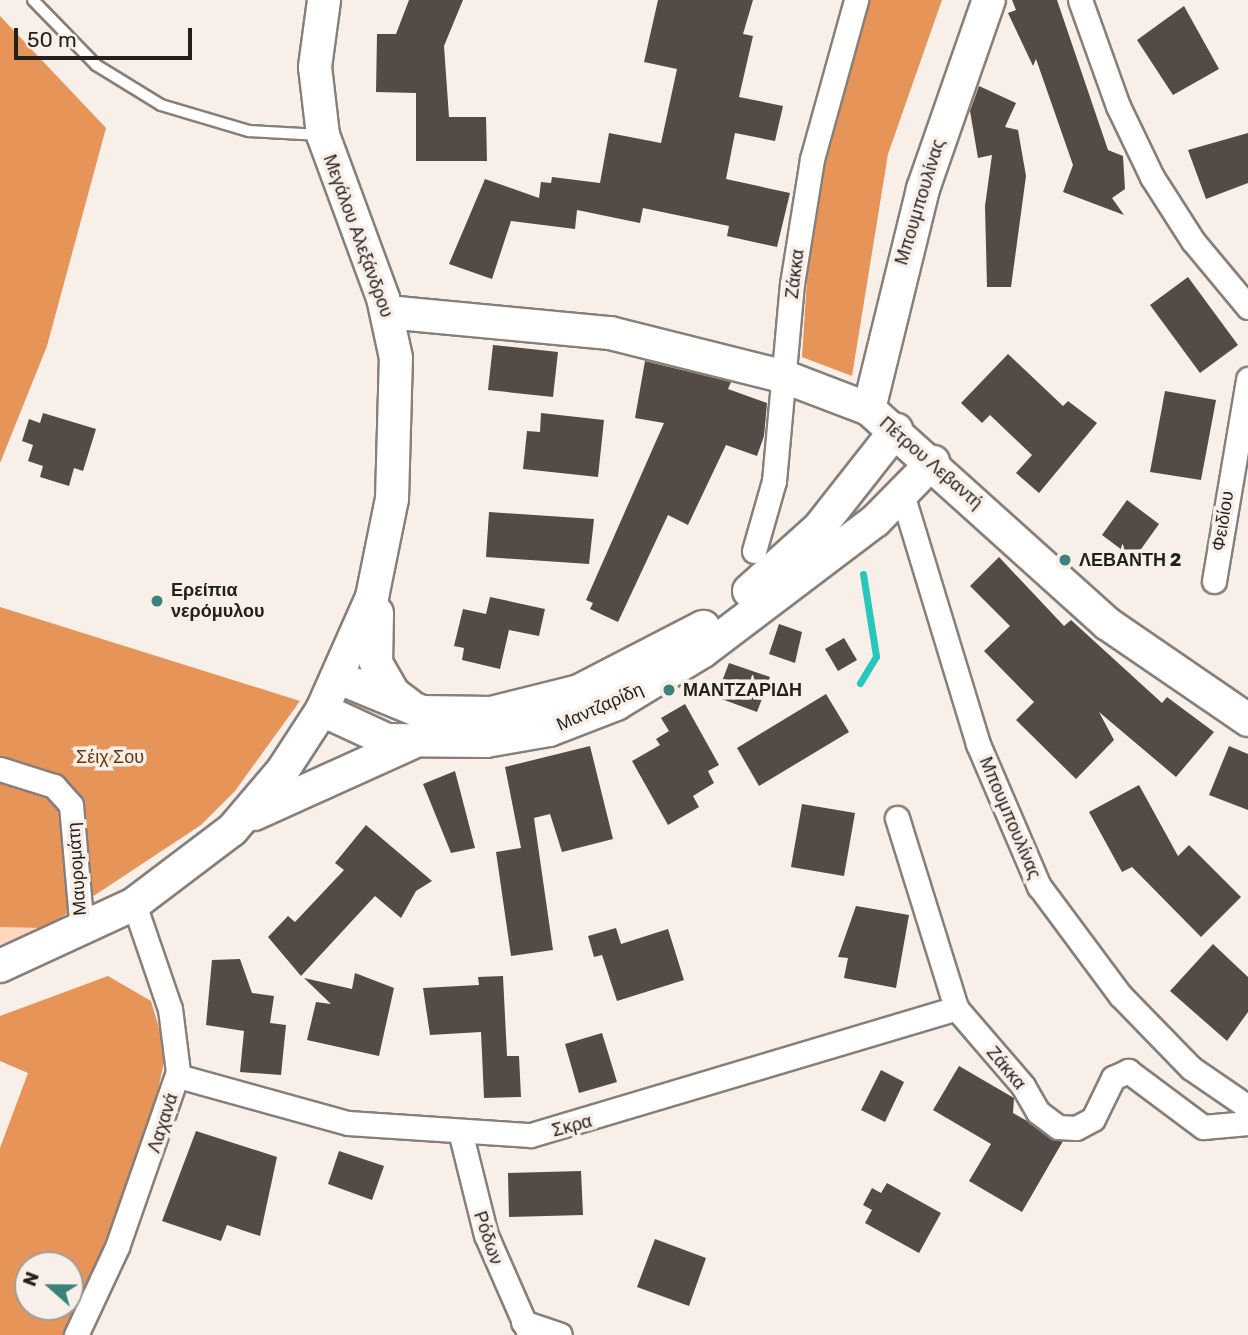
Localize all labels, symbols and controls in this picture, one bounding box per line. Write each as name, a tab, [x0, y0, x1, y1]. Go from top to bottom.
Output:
scale bar	[18, 14, 196, 58]
text: 50 m	[27, 27, 77, 52]
street label: Μπουμπουλίνας	[891, 136, 949, 268]
street label: Μεγάλου Αλεξάνδρου	[319, 152, 397, 320]
street label: Ζάκκα	[781, 248, 809, 300]
street label: Πέτρου Λεβαντή	[875, 412, 987, 514]
street label: Φειδίου	[1208, 490, 1238, 552]
place label: ΛΕΒΑΝΤΗ 2	[1079, 549, 1182, 571]
marker: ΛΕΒΑΝΤΗ 2	[1057, 552, 1073, 568]
place label: Ερείπια νερόμυλου	[171, 580, 264, 622]
marker: Ερείπια νερόμυλου	[149, 593, 165, 609]
street label: Μαντζαρίδη	[553, 678, 647, 736]
place label: ΜΑΝΤΖΑΡΙΔΗ	[683, 679, 802, 701]
marker: ΜΑΝΤΖΑΡΙΔΗ	[661, 682, 677, 698]
park label: Σέιχ Σου	[76, 746, 144, 768]
street label: Μπουμπουλίνας	[975, 754, 1045, 882]
street label: Μαυρομάτη	[63, 822, 91, 916]
street label: Ζάκκα	[982, 1042, 1030, 1094]
street label: Λαχανά	[143, 1091, 183, 1155]
street label: Σκρα	[550, 1110, 594, 1142]
street label: Ρόδων	[469, 1208, 507, 1268]
north arrow	[14, 1251, 84, 1321]
text: N	[18, 1269, 44, 1290]

